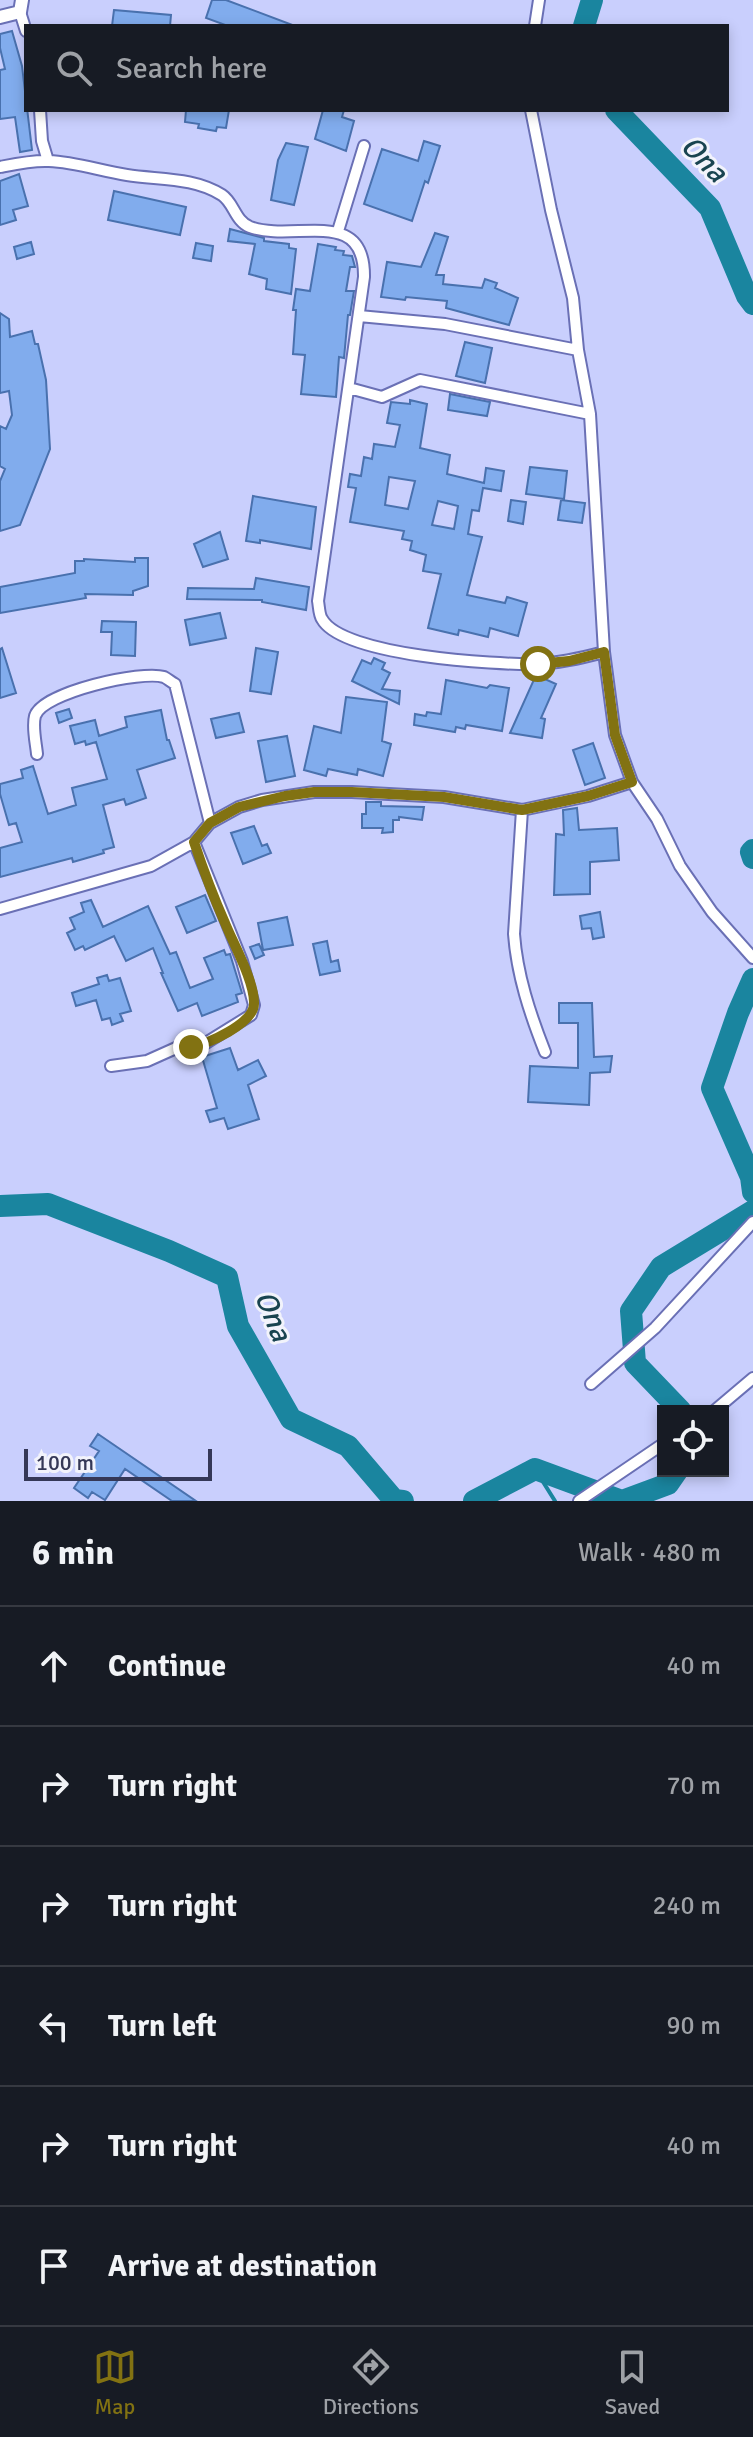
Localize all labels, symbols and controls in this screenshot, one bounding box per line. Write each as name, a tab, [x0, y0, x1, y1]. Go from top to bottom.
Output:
search box	[24, 24, 729, 112]
icon: search	[52, 46, 96, 90]
text: Search here	[116, 50, 267, 87]
water label: Ona	[673, 128, 736, 191]
route start	[520, 646, 556, 682]
route end	[173, 1029, 209, 1065]
water label: Ona	[246, 1285, 300, 1347]
map controls	[657, 1405, 729, 1477]
button: locate	[657, 1405, 729, 1477]
scale bar	[24, 1445, 212, 1481]
text: 100 m	[36, 1449, 94, 1476]
text: 6 min	[32, 1532, 114, 1574]
text: Walk · 480 m	[578, 1537, 721, 1569]
icon: ahead	[32, 1644, 76, 1688]
text: Continue	[108, 1648, 226, 1685]
text: 40 m	[666, 1650, 721, 1682]
icon: right	[32, 1764, 76, 1808]
text: Turn right	[108, 1768, 237, 1805]
text: 70 m	[666, 1770, 721, 1802]
icon: right	[32, 1884, 76, 1928]
text: Turn right	[108, 1888, 237, 1925]
text: 240 m	[652, 1890, 721, 1922]
icon: left	[32, 2004, 76, 2048]
text: Turn left	[108, 2008, 217, 2045]
text: 90 m	[666, 2010, 721, 2042]
icon: right	[32, 2124, 76, 2168]
text: Turn right	[108, 2128, 237, 2165]
text: 40 m	[666, 2130, 721, 2162]
icon: arrive	[32, 2244, 76, 2288]
text: Arrive at destination	[108, 2248, 377, 2285]
tab: Map	[93, 2345, 137, 2420]
tab: Directions	[323, 2345, 419, 2420]
tab: Saved	[605, 2345, 660, 2420]

